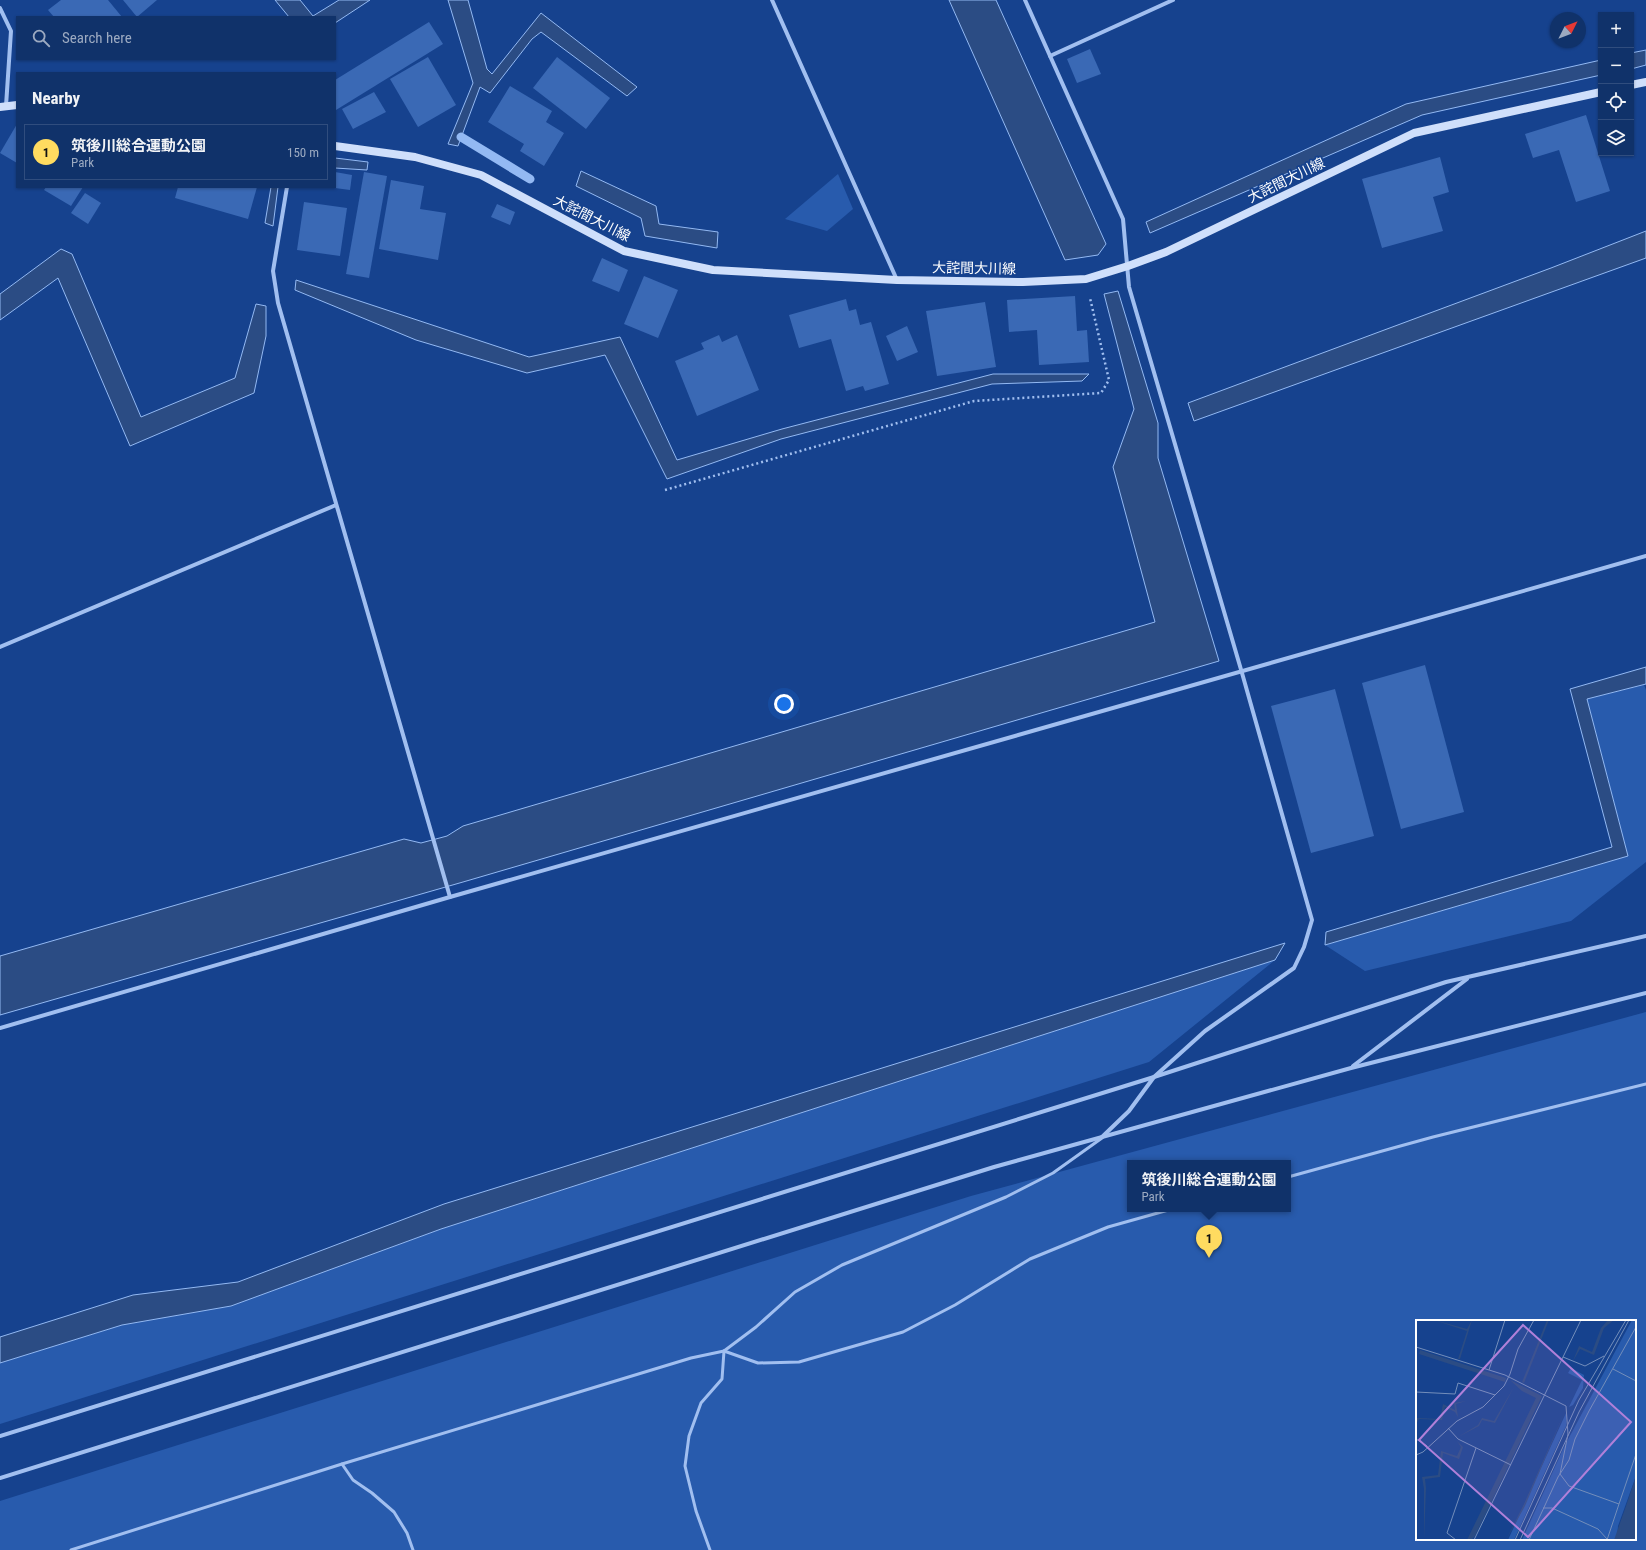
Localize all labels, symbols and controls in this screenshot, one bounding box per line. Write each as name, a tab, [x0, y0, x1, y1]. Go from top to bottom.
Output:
north arrow	[1550, 12, 1586, 48]
map controls	[1598, 12, 1634, 156]
button: +	[1598, 12, 1634, 48]
search box	[16, 16, 336, 60]
icon: search	[30, 27, 52, 49]
text: Search here	[62, 29, 132, 47]
button: −	[1598, 48, 1634, 84]
button: locate	[1598, 84, 1634, 120]
text: Nearby	[32, 88, 80, 108]
button: layers	[1598, 120, 1634, 156]
text: 筑後川総合運動公園	[71, 137, 206, 155]
text: 1	[43, 145, 49, 160]
text: 150 m	[287, 145, 319, 160]
street label: 大詫間大川線	[1245, 154, 1327, 206]
text: Park	[71, 155, 94, 170]
street label: 大詫間大川線	[551, 192, 633, 244]
street label: 大詫間大川線	[932, 259, 1016, 277]
your location	[774, 694, 794, 714]
popup	[1127, 1160, 1291, 1212]
text: 筑後川総合運動公園	[1141, 1171, 1277, 1189]
text: Park	[1141, 1189, 1165, 1204]
pin: 1	[1196, 1225, 1222, 1258]
inset map	[1416, 1320, 1636, 1540]

